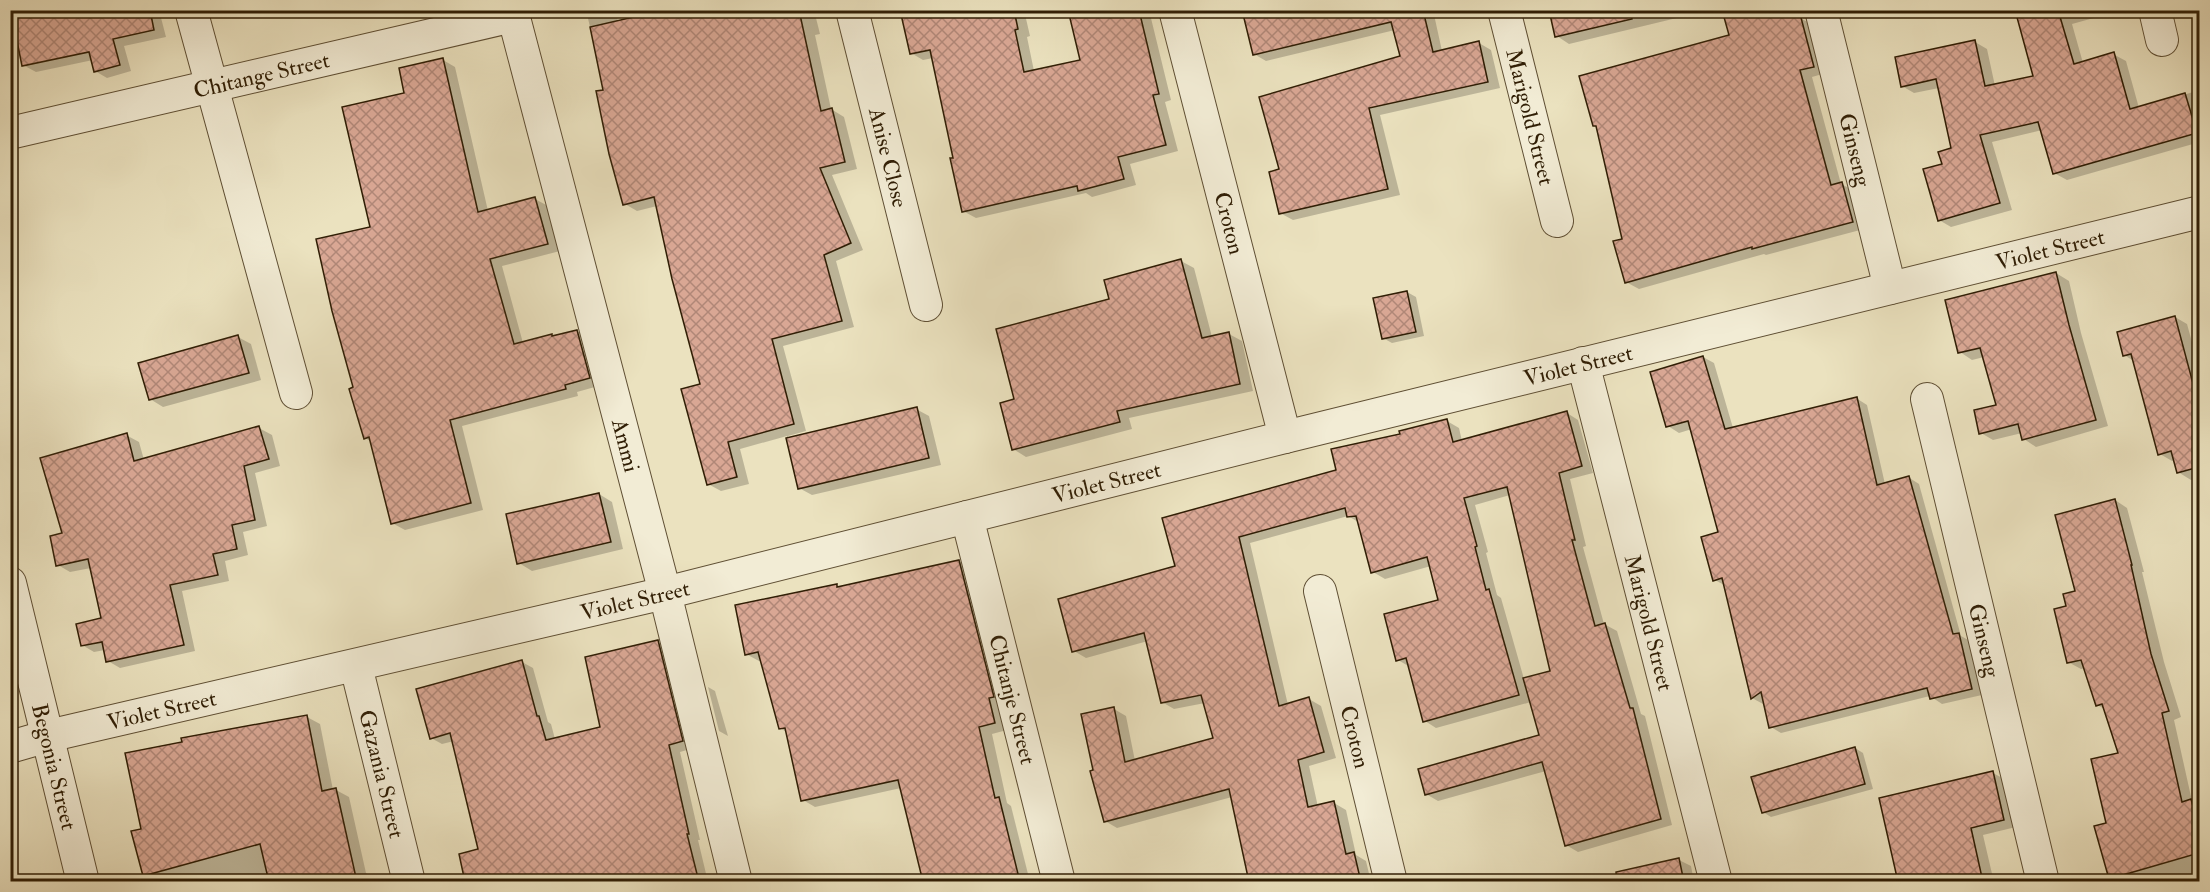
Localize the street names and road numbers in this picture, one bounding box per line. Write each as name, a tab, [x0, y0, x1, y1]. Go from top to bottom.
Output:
street label: Chitange Street	[191, 46, 332, 105]
street label: Marigold Street	[1499, 46, 1560, 188]
street label: Anise Close	[862, 104, 914, 210]
street label: Ginseng	[1832, 110, 1878, 191]
street label: Croton	[1207, 189, 1250, 258]
street label: Violet Street	[1993, 223, 2108, 277]
street label: Violet Street	[1521, 339, 1636, 393]
street label: Ammi	[605, 415, 646, 475]
street label: Violet Street	[1049, 456, 1164, 510]
street label: Marigold Street	[1618, 552, 1679, 694]
street label: Violet Street	[578, 574, 693, 627]
street label: Ginseng	[1962, 601, 2007, 681]
street label: Chitanje Street	[982, 632, 1042, 767]
street label: Violet Street	[104, 684, 219, 737]
street label: Begonia Street	[25, 701, 83, 833]
street label: Croton	[1333, 703, 1376, 771]
street label: Gazania Street	[352, 707, 411, 841]

